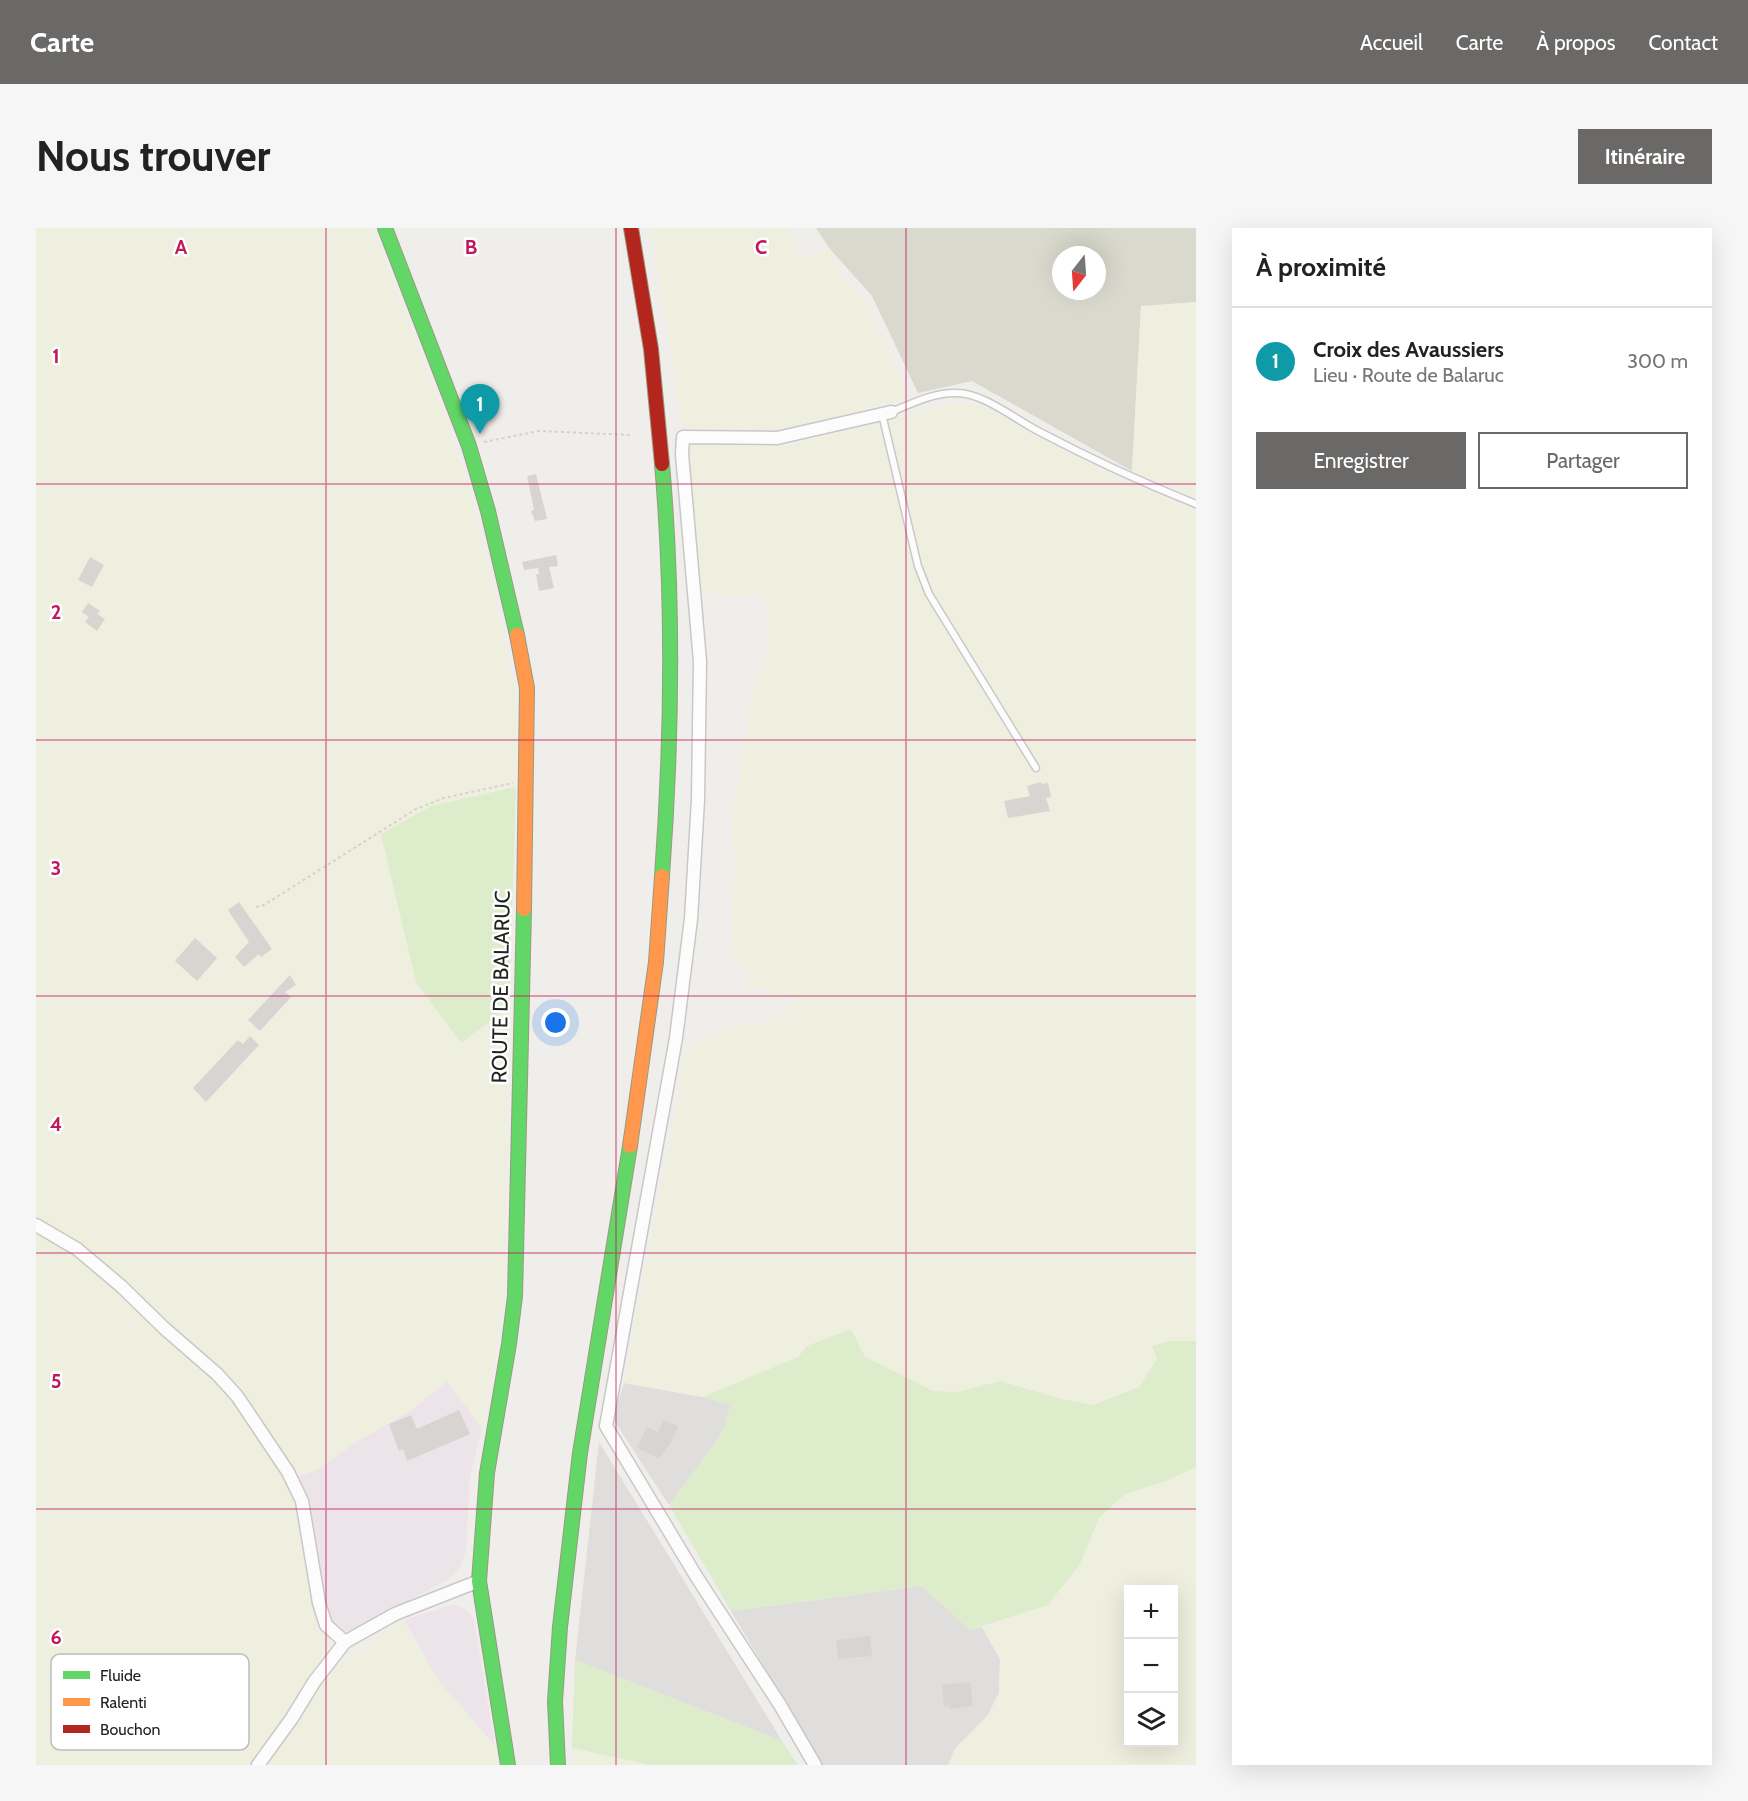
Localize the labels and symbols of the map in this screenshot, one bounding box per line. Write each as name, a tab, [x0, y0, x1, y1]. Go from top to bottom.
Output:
text: A	[175, 235, 188, 259]
text: B	[465, 235, 477, 259]
text: C	[755, 235, 767, 259]
north arrow	[1052, 246, 1106, 300]
text: 1	[52, 344, 60, 368]
pin: 1	[460, 384, 500, 434]
text: 2	[51, 600, 61, 624]
text: 3	[51, 856, 61, 880]
street label: ROUTE DE BALARUC	[486, 890, 515, 1084]
your location	[541, 1008, 570, 1037]
text: 4	[50, 1112, 62, 1136]
text: 5	[51, 1369, 61, 1393]
text: 6	[50, 1625, 62, 1649]
legend	[51, 1654, 249, 1750]
text: Fluide	[100, 1666, 141, 1685]
text: Ralenti	[100, 1693, 147, 1712]
text: Bouchon	[100, 1720, 160, 1739]

